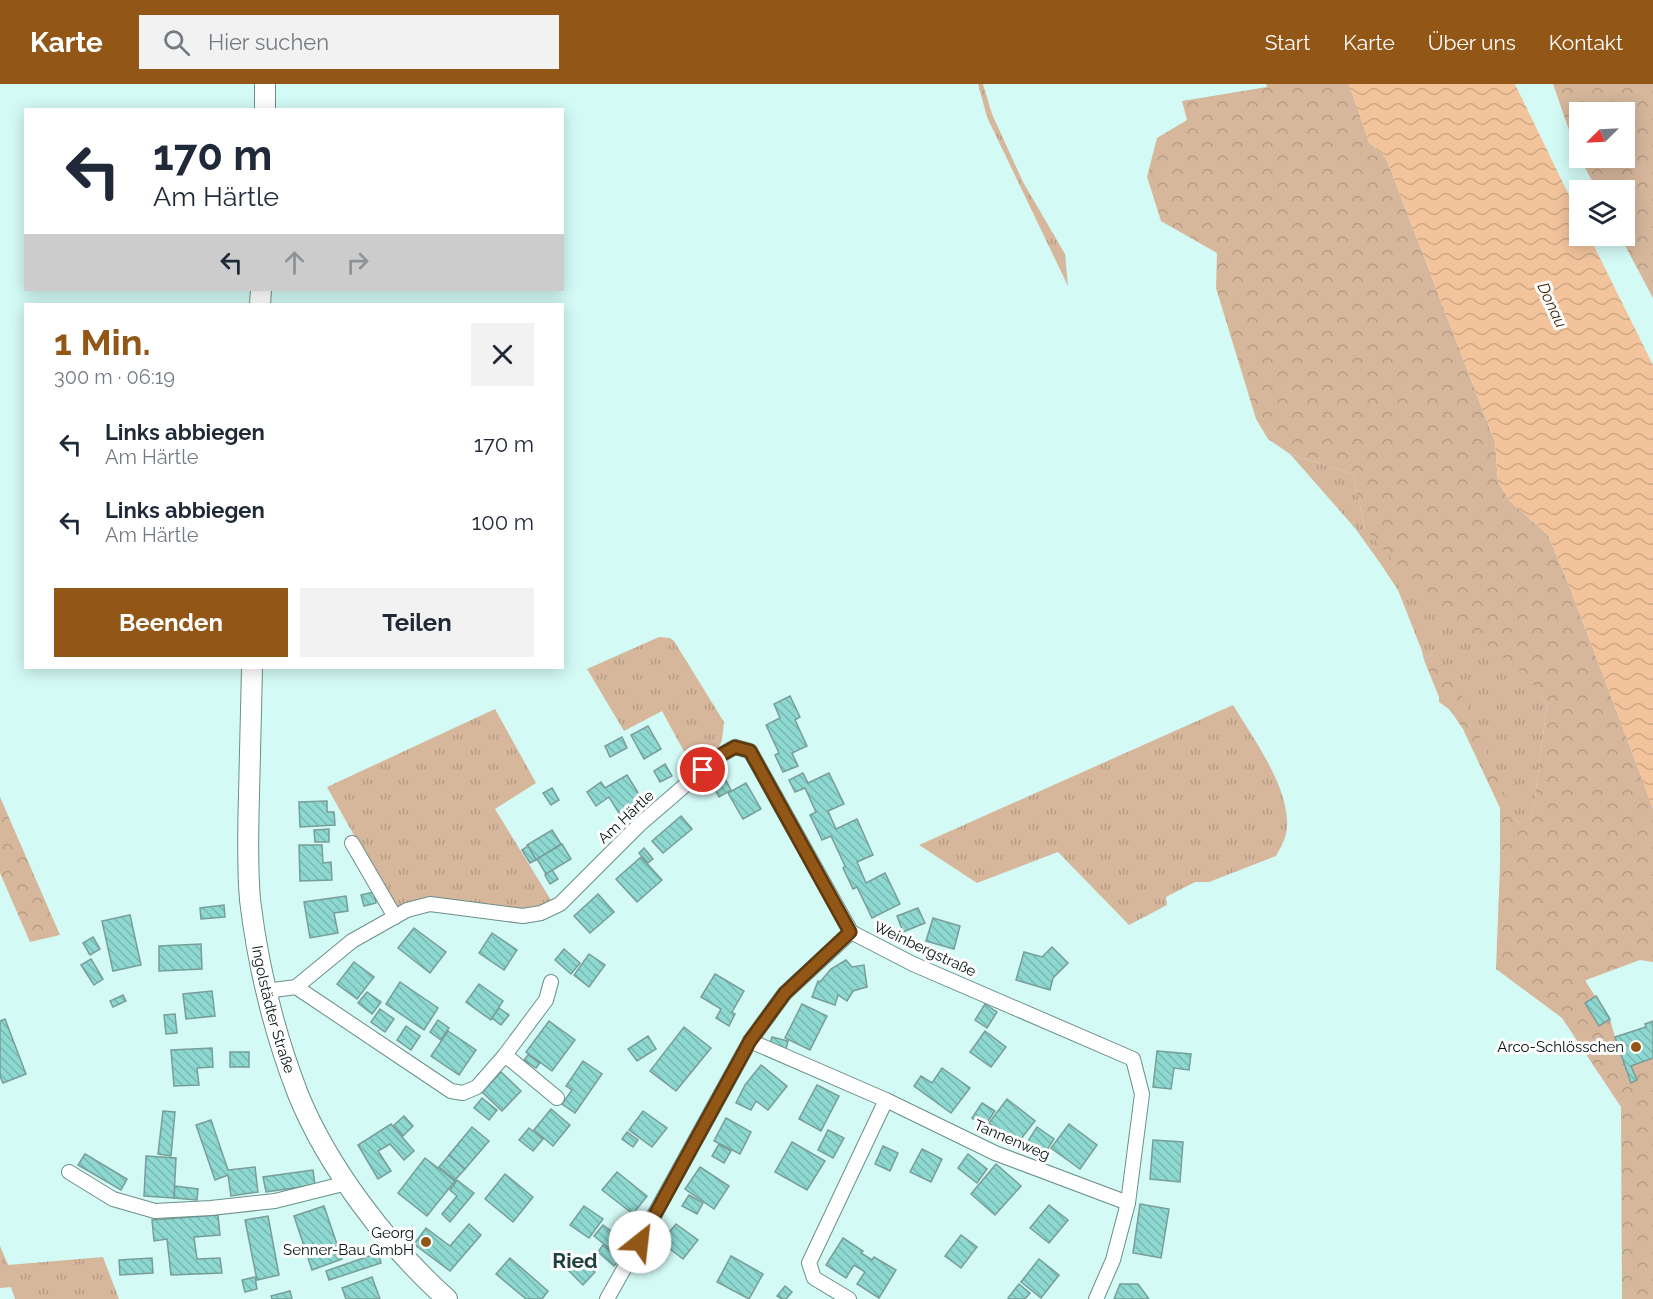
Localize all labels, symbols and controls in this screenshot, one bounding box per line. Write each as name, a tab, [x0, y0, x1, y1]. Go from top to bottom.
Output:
search box	[139, 15, 559, 69]
text: Karte	[30, 26, 103, 59]
icon: search	[160, 26, 193, 59]
text: Hier suchen	[208, 29, 329, 55]
text: Start	[1265, 30, 1310, 55]
text: Karte	[1343, 30, 1395, 55]
text: Über uns	[1428, 30, 1516, 55]
text: Kontakt	[1549, 30, 1623, 55]
north arrow	[1569, 102, 1635, 168]
map controls	[1569, 102, 1635, 246]
text: 170 m	[153, 131, 272, 180]
icon: left	[54, 132, 132, 210]
button: layers	[1569, 180, 1635, 246]
text: Am Härtle	[153, 181, 279, 212]
icon: left	[215, 246, 248, 279]
icon: ahead	[278, 246, 311, 279]
icon: right	[341, 246, 374, 279]
water label: Donau	[1533, 279, 1571, 331]
text: 1 Min.	[54, 321, 151, 363]
button: close	[471, 323, 534, 386]
text: 300 m · 06:19	[54, 365, 175, 389]
text: Links abbiegen	[105, 419, 265, 445]
icon: left	[54, 428, 87, 461]
text: 170 m	[474, 431, 534, 457]
text: Am Härtle	[105, 445, 198, 469]
text: Links abbiegen	[105, 497, 265, 523]
icon: left	[54, 506, 87, 539]
text: 100 m	[472, 509, 534, 535]
text: Am Härtle	[105, 523, 198, 547]
button: Beenden	[54, 588, 288, 657]
button: Teilen	[300, 588, 534, 657]
pin	[677, 744, 728, 795]
icon: arrive	[686, 753, 719, 786]
street label: Am Härtle	[594, 786, 658, 847]
street label: Weinbergstraße	[871, 917, 979, 981]
street label: Ingolstädter Straße	[248, 944, 299, 1076]
place label: Arco-Schlösschen	[1497, 1038, 1624, 1056]
marker: Arco-Schlösschen	[1629, 1040, 1643, 1054]
street label: Tannenweg	[971, 1116, 1053, 1164]
position arrow	[608, 1210, 672, 1274]
place label: Georg Senner-Bau GmbH	[283, 1224, 414, 1259]
marker: Georg Senner-Bau GmbH	[419, 1235, 433, 1249]
district label: Ried	[552, 1248, 598, 1273]

